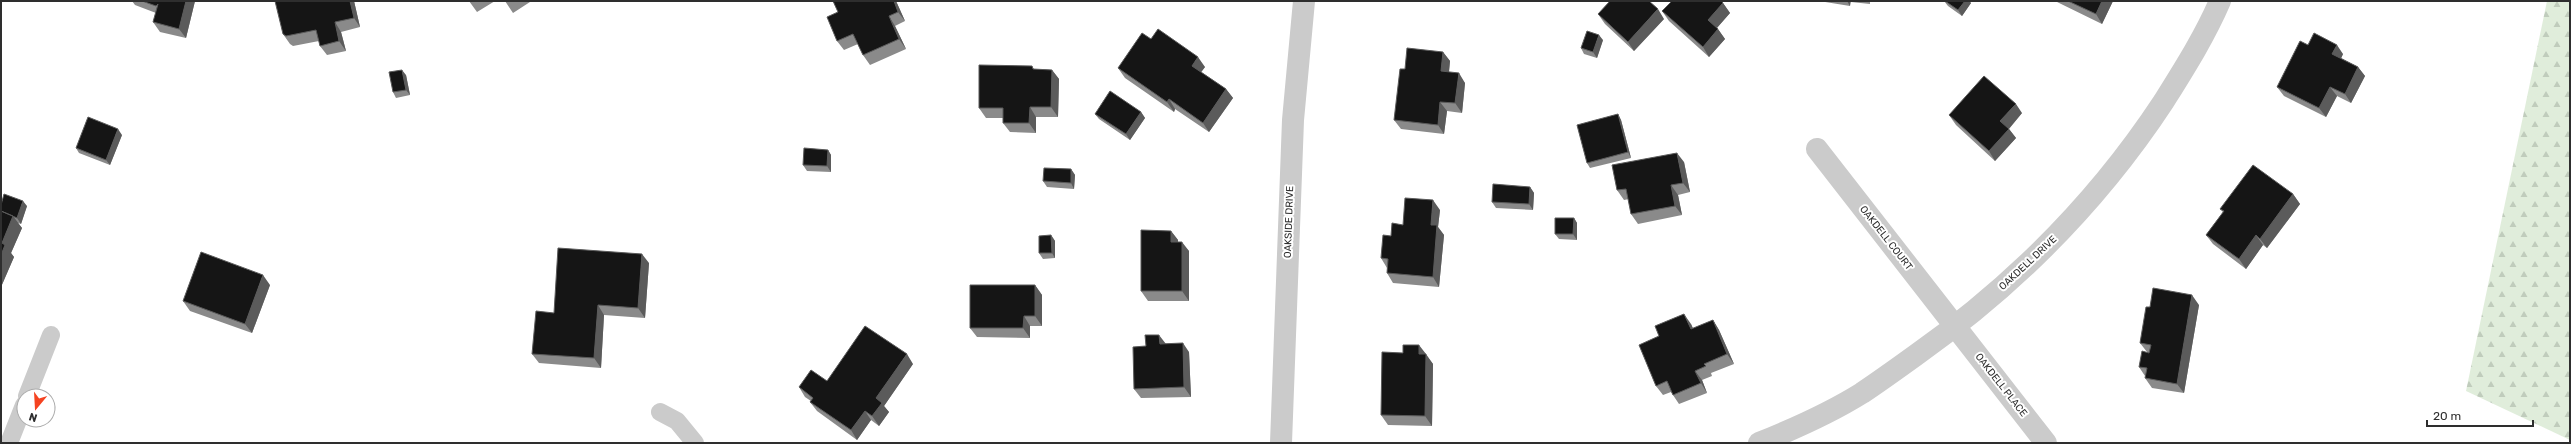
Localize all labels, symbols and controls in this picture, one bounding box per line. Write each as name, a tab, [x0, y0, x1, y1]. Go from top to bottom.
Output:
street label: OAKSIDE DRIVE	[1282, 186, 1296, 258]
street label: OAKDELL COURT	[1857, 203, 1915, 273]
street label: OAKDELL DRIVE	[1997, 233, 2059, 293]
street label: OAKDELL PLACE	[1973, 351, 2029, 419]
north arrow	[16, 388, 56, 428]
scale bar	[2427, 402, 2533, 428]
text: 20 m	[2433, 409, 2461, 423]
text: N	[27, 410, 39, 424]

